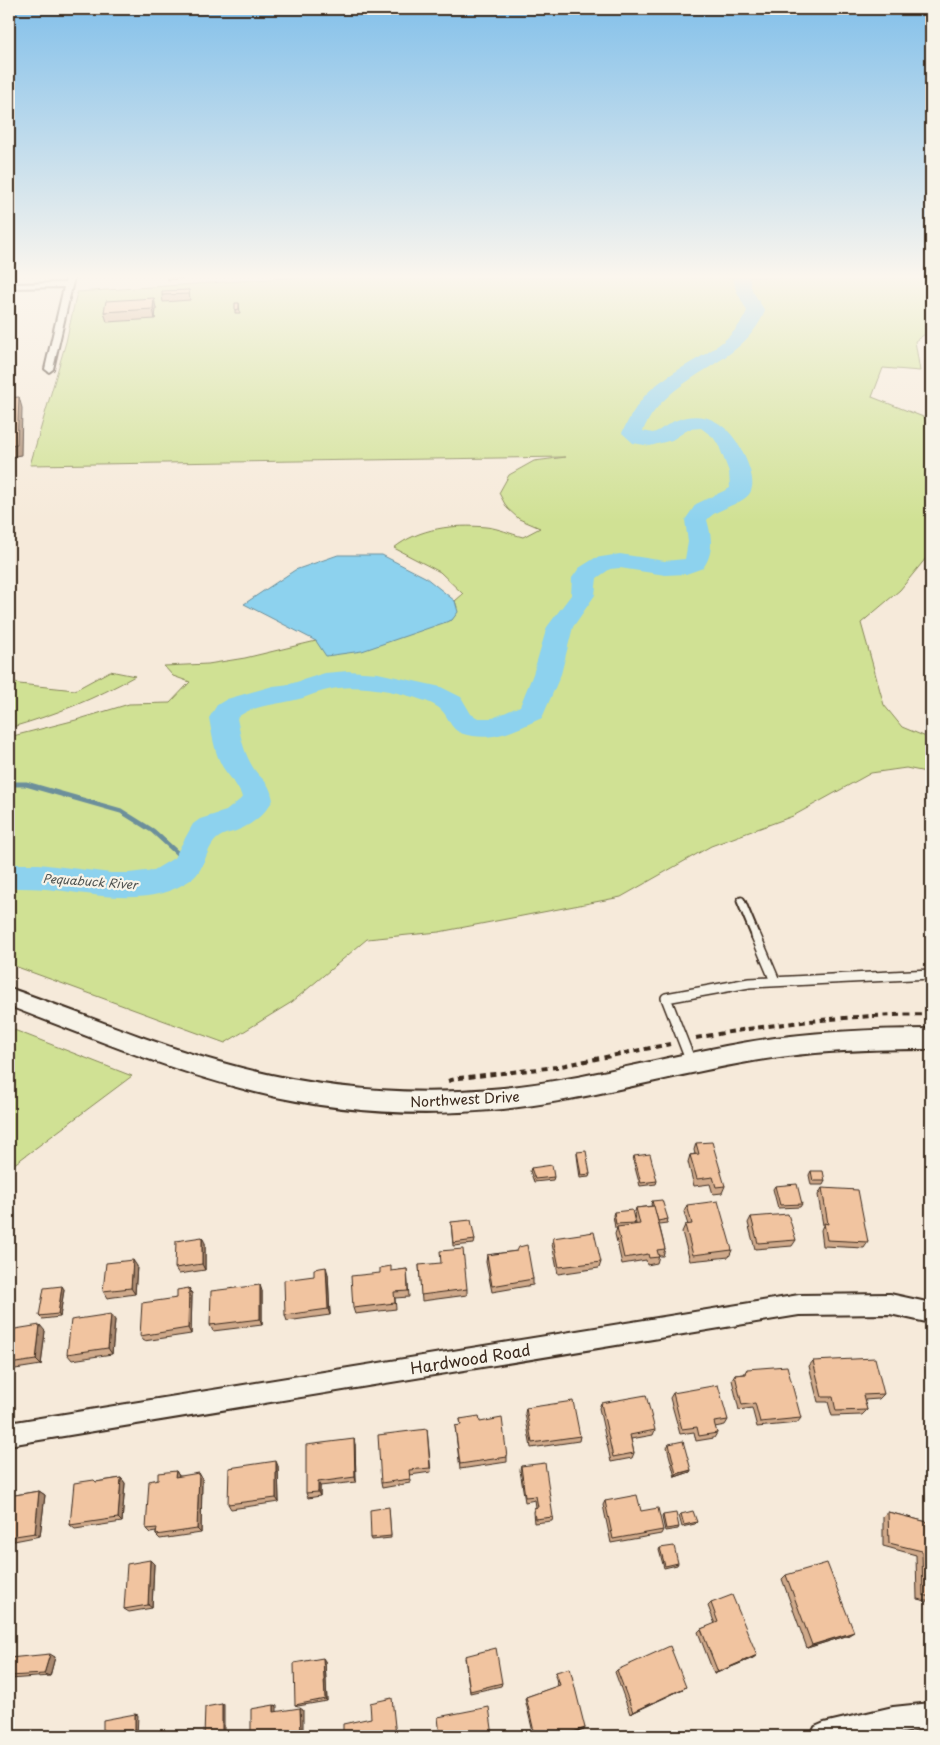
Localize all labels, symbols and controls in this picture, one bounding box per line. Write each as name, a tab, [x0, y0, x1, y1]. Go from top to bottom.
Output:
water label: Pequabuck River	[42, 869, 140, 893]
street label: Northwest Drive	[410, 1086, 520, 1112]
street label: Hardwood Road	[408, 1337, 532, 1379]

